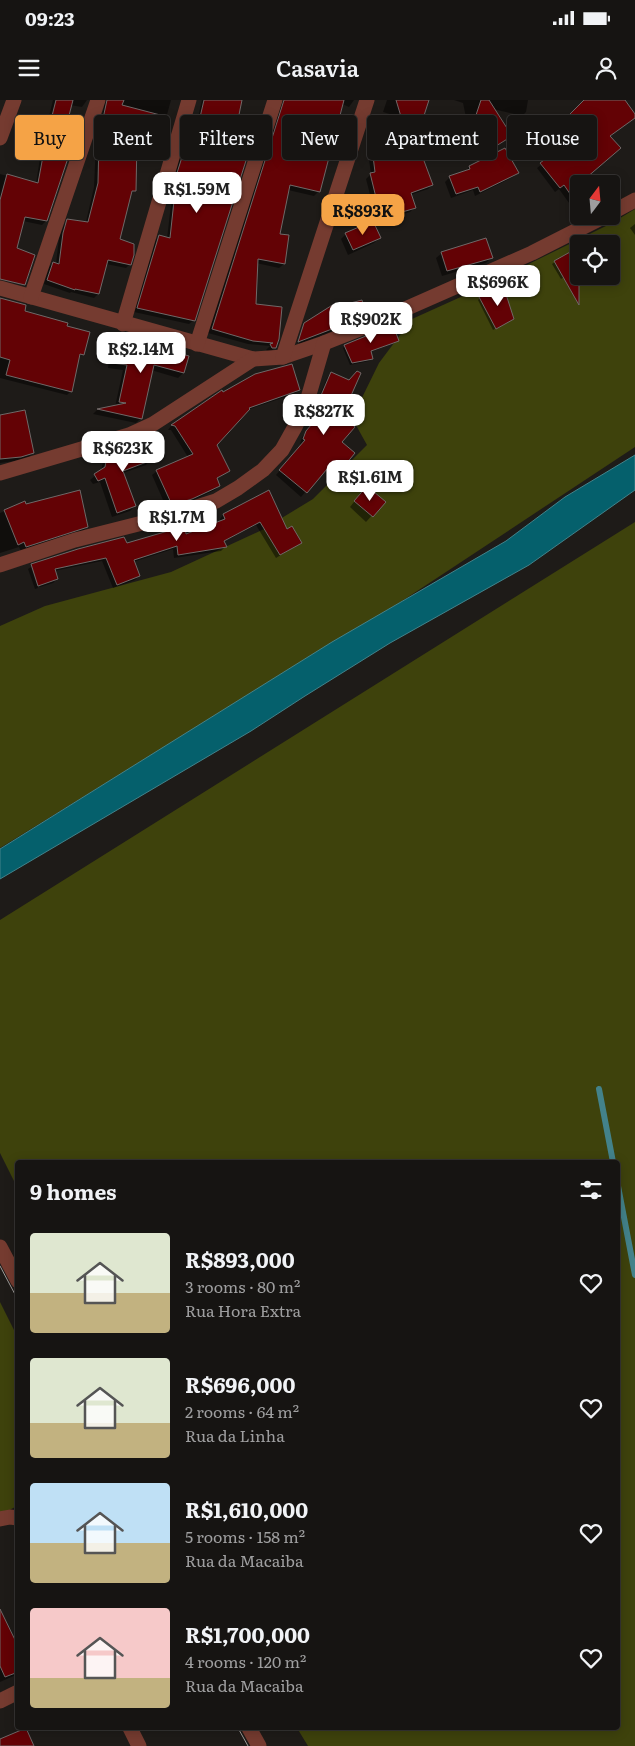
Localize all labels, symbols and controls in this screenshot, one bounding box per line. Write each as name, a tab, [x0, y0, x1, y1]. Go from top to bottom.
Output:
text: 09:23	[25, 4, 75, 32]
text: Casavia	[276, 51, 359, 84]
icon: menu	[15, 54, 43, 82]
icon: person	[592, 54, 620, 82]
chip: Buy	[15, 115, 84, 160]
chip: Rent	[94, 115, 170, 160]
chip: Filters	[180, 115, 272, 160]
chip: New	[282, 115, 357, 160]
chip: Apartment	[367, 115, 497, 160]
chip: House	[507, 115, 597, 160]
pin: R$1.59M	[151, 172, 243, 214]
north arrow	[570, 175, 620, 225]
map controls	[570, 175, 620, 285]
text: R$1.59M	[164, 176, 230, 200]
pin: R$893K	[322, 194, 404, 236]
text: R$893K	[332, 198, 394, 222]
button: locate	[570, 235, 620, 285]
pin: R$696K	[457, 264, 539, 307]
text: R$696K	[467, 269, 529, 293]
pin: R$902K	[330, 302, 412, 344]
text: R$902K	[340, 306, 402, 330]
pin: R$2.14M	[95, 332, 187, 374]
text: R$2.14M	[108, 336, 174, 360]
pin: R$827K	[283, 394, 365, 436]
text: R$827K	[294, 398, 354, 422]
pin: R$623K	[82, 430, 164, 473]
text: R$623K	[93, 435, 153, 459]
pin: R$1.61M	[324, 460, 416, 502]
text: R$1.61M	[337, 464, 403, 488]
pin: R$1.7M	[136, 500, 218, 542]
text: R$1.7M	[149, 504, 205, 528]
text: 9 homes	[30, 1175, 117, 1206]
icon: filters	[577, 1176, 605, 1204]
text: R$893,000	[185, 1243, 295, 1274]
icon: home	[70, 1253, 130, 1313]
icon: heart	[577, 1269, 605, 1297]
text: 3 rooms · 80 m²	[185, 1274, 300, 1298]
text: Rua Hora Extra	[185, 1298, 301, 1322]
text: R$696,000	[185, 1368, 295, 1399]
icon: home	[70, 1378, 130, 1438]
icon: heart	[577, 1394, 605, 1422]
text: 2 rooms · 64 m²	[185, 1399, 299, 1423]
text: Rua da Linha	[185, 1423, 285, 1447]
text: R$1,610,000	[185, 1493, 308, 1524]
icon: home	[70, 1503, 130, 1563]
icon: heart	[577, 1519, 605, 1547]
text: 5 rooms · 158 m²	[185, 1524, 305, 1548]
text: Rua da Macaiba	[185, 1548, 304, 1572]
text: R$1,700,000	[185, 1618, 310, 1649]
icon: home	[70, 1628, 130, 1688]
icon: heart	[577, 1644, 605, 1672]
text: 4 rooms · 120 m²	[185, 1649, 306, 1673]
text: Rua da Macaiba	[185, 1673, 304, 1697]

